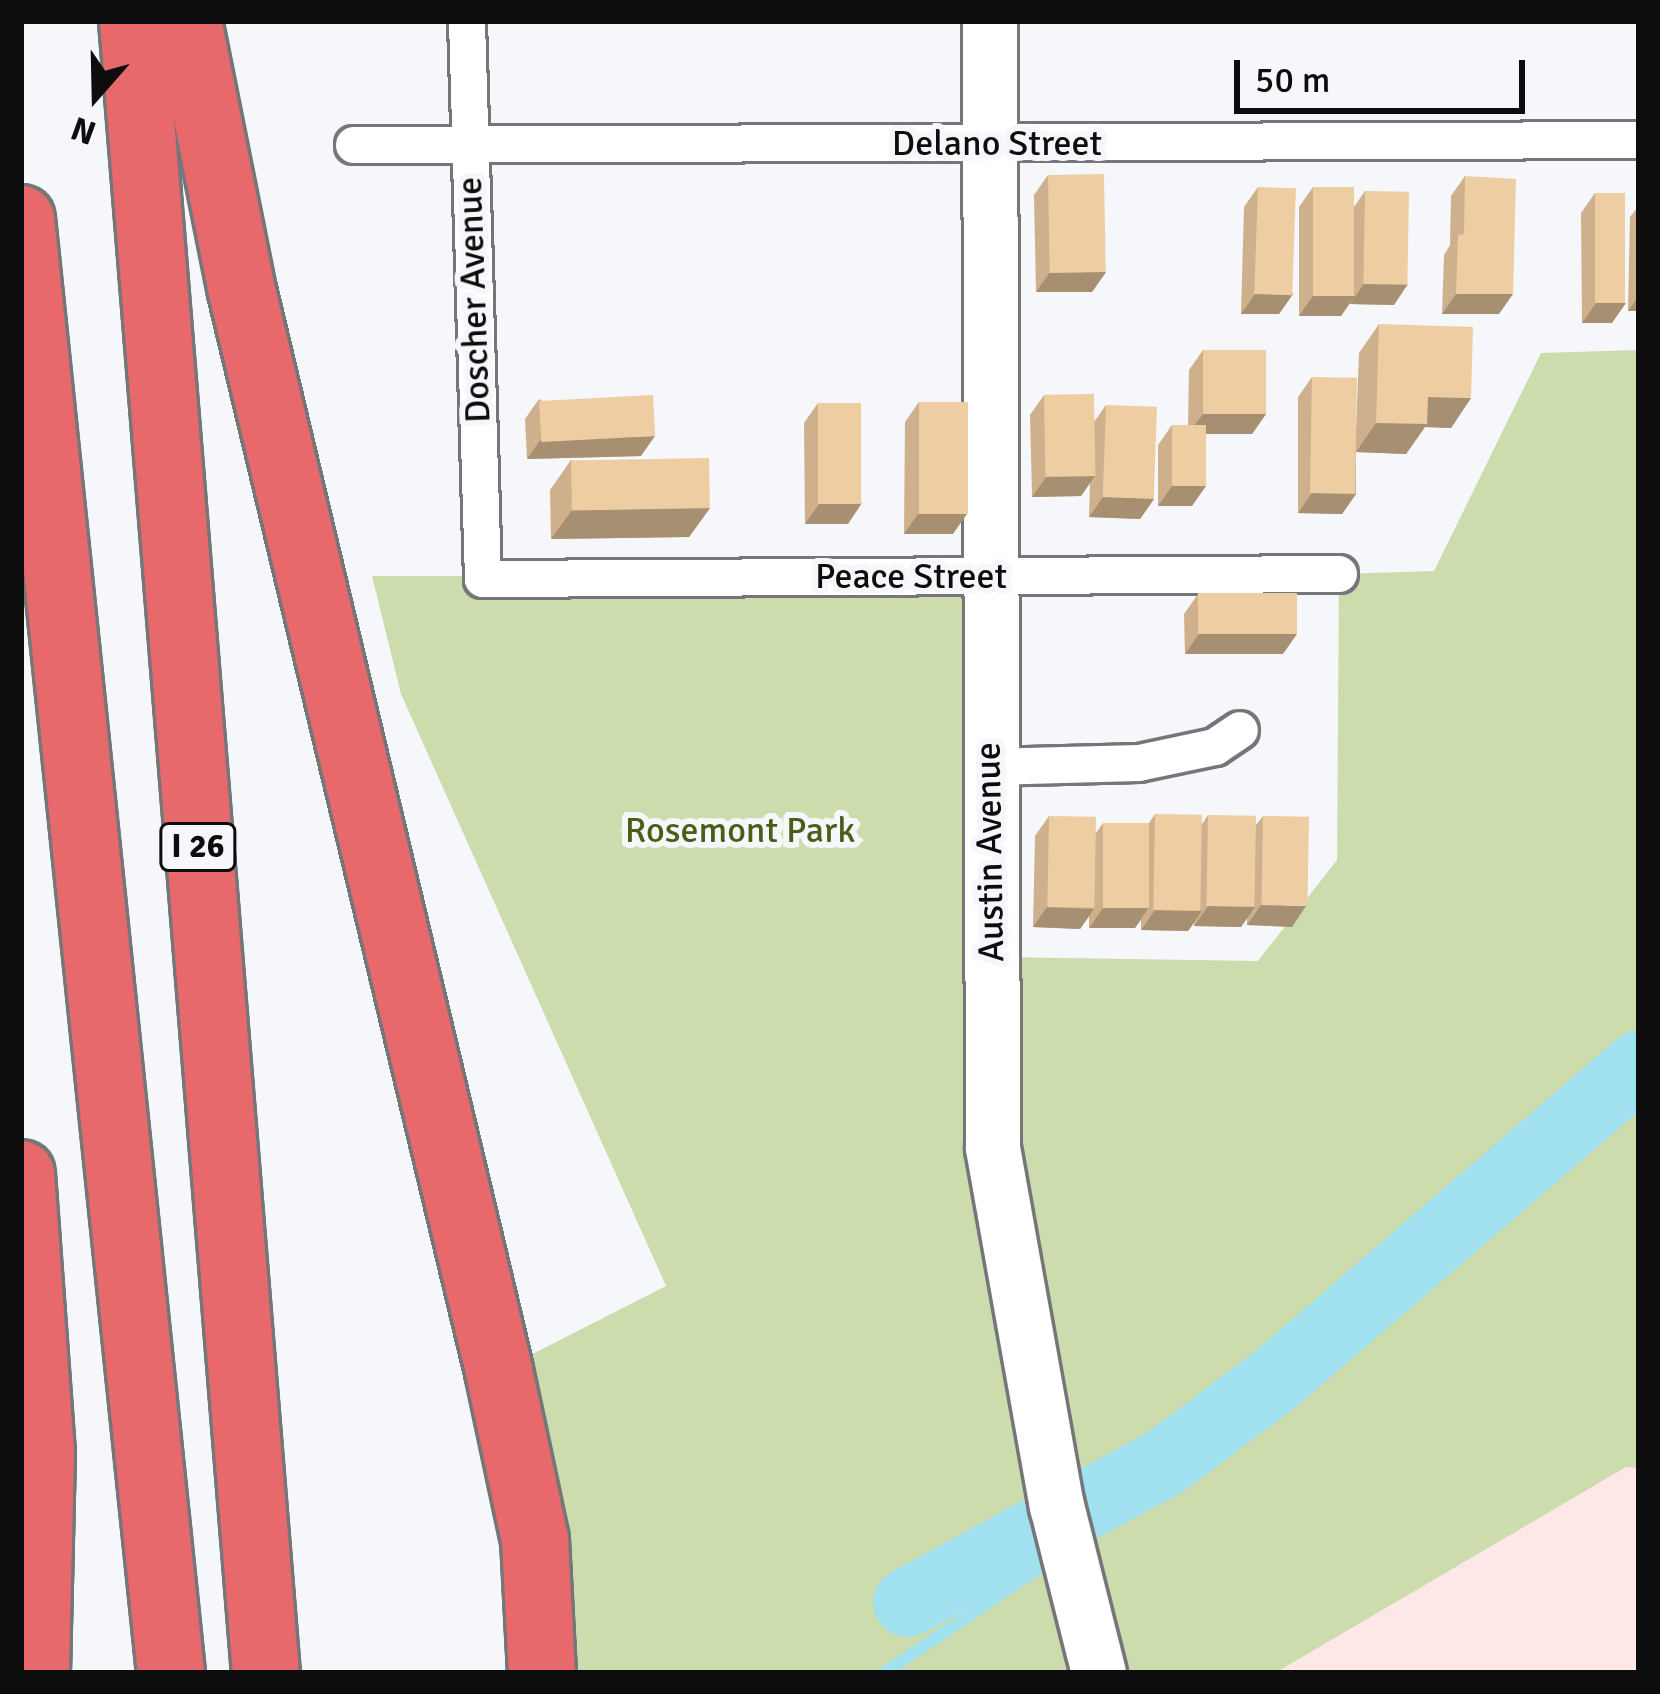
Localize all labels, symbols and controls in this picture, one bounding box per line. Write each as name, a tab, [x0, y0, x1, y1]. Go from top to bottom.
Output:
north arrow	[36, 36, 156, 156]
scale bar	[1240, 36, 1531, 110]
text: 50 m	[1255, 58, 1331, 103]
text: N	[66, 107, 101, 153]
street label: Delano Street	[892, 122, 1102, 166]
street label: Doscher Avenue	[448, 176, 500, 424]
street label: Peace Street	[815, 555, 1007, 599]
street label: Austin Avenue	[966, 742, 1014, 962]
park label: Rosemont Park	[625, 809, 855, 853]
road number: I 26	[159, 820, 237, 874]

